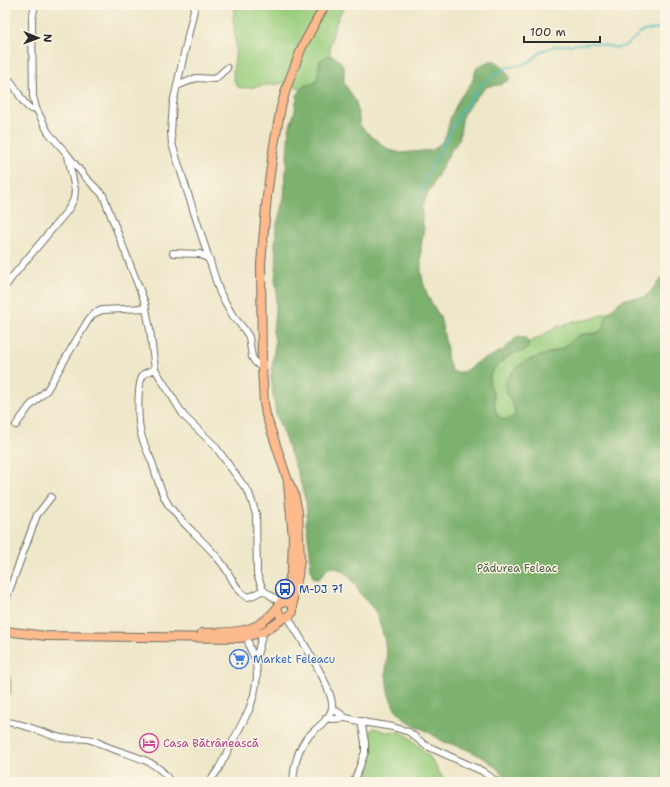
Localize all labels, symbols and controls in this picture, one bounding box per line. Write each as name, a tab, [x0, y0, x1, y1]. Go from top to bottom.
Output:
north arrow	[18, 18, 58, 58]
scale bar	[524, 18, 600, 44]
text: 100 m	[530, 24, 566, 40]
text: N	[40, 34, 55, 43]
park label: Pădurea Feleac	[477, 561, 558, 576]
bus stop icon: M-DJ 71	[274, 578, 296, 600]
place label: M-DJ 71	[299, 582, 343, 597]
supermarket icon: Market Feleacu	[228, 648, 250, 670]
place label: Market Feleacu	[253, 652, 335, 667]
hotel icon: Casa Bătrânească	[138, 732, 160, 754]
place label: Casa Bătrânească	[163, 736, 259, 751]

